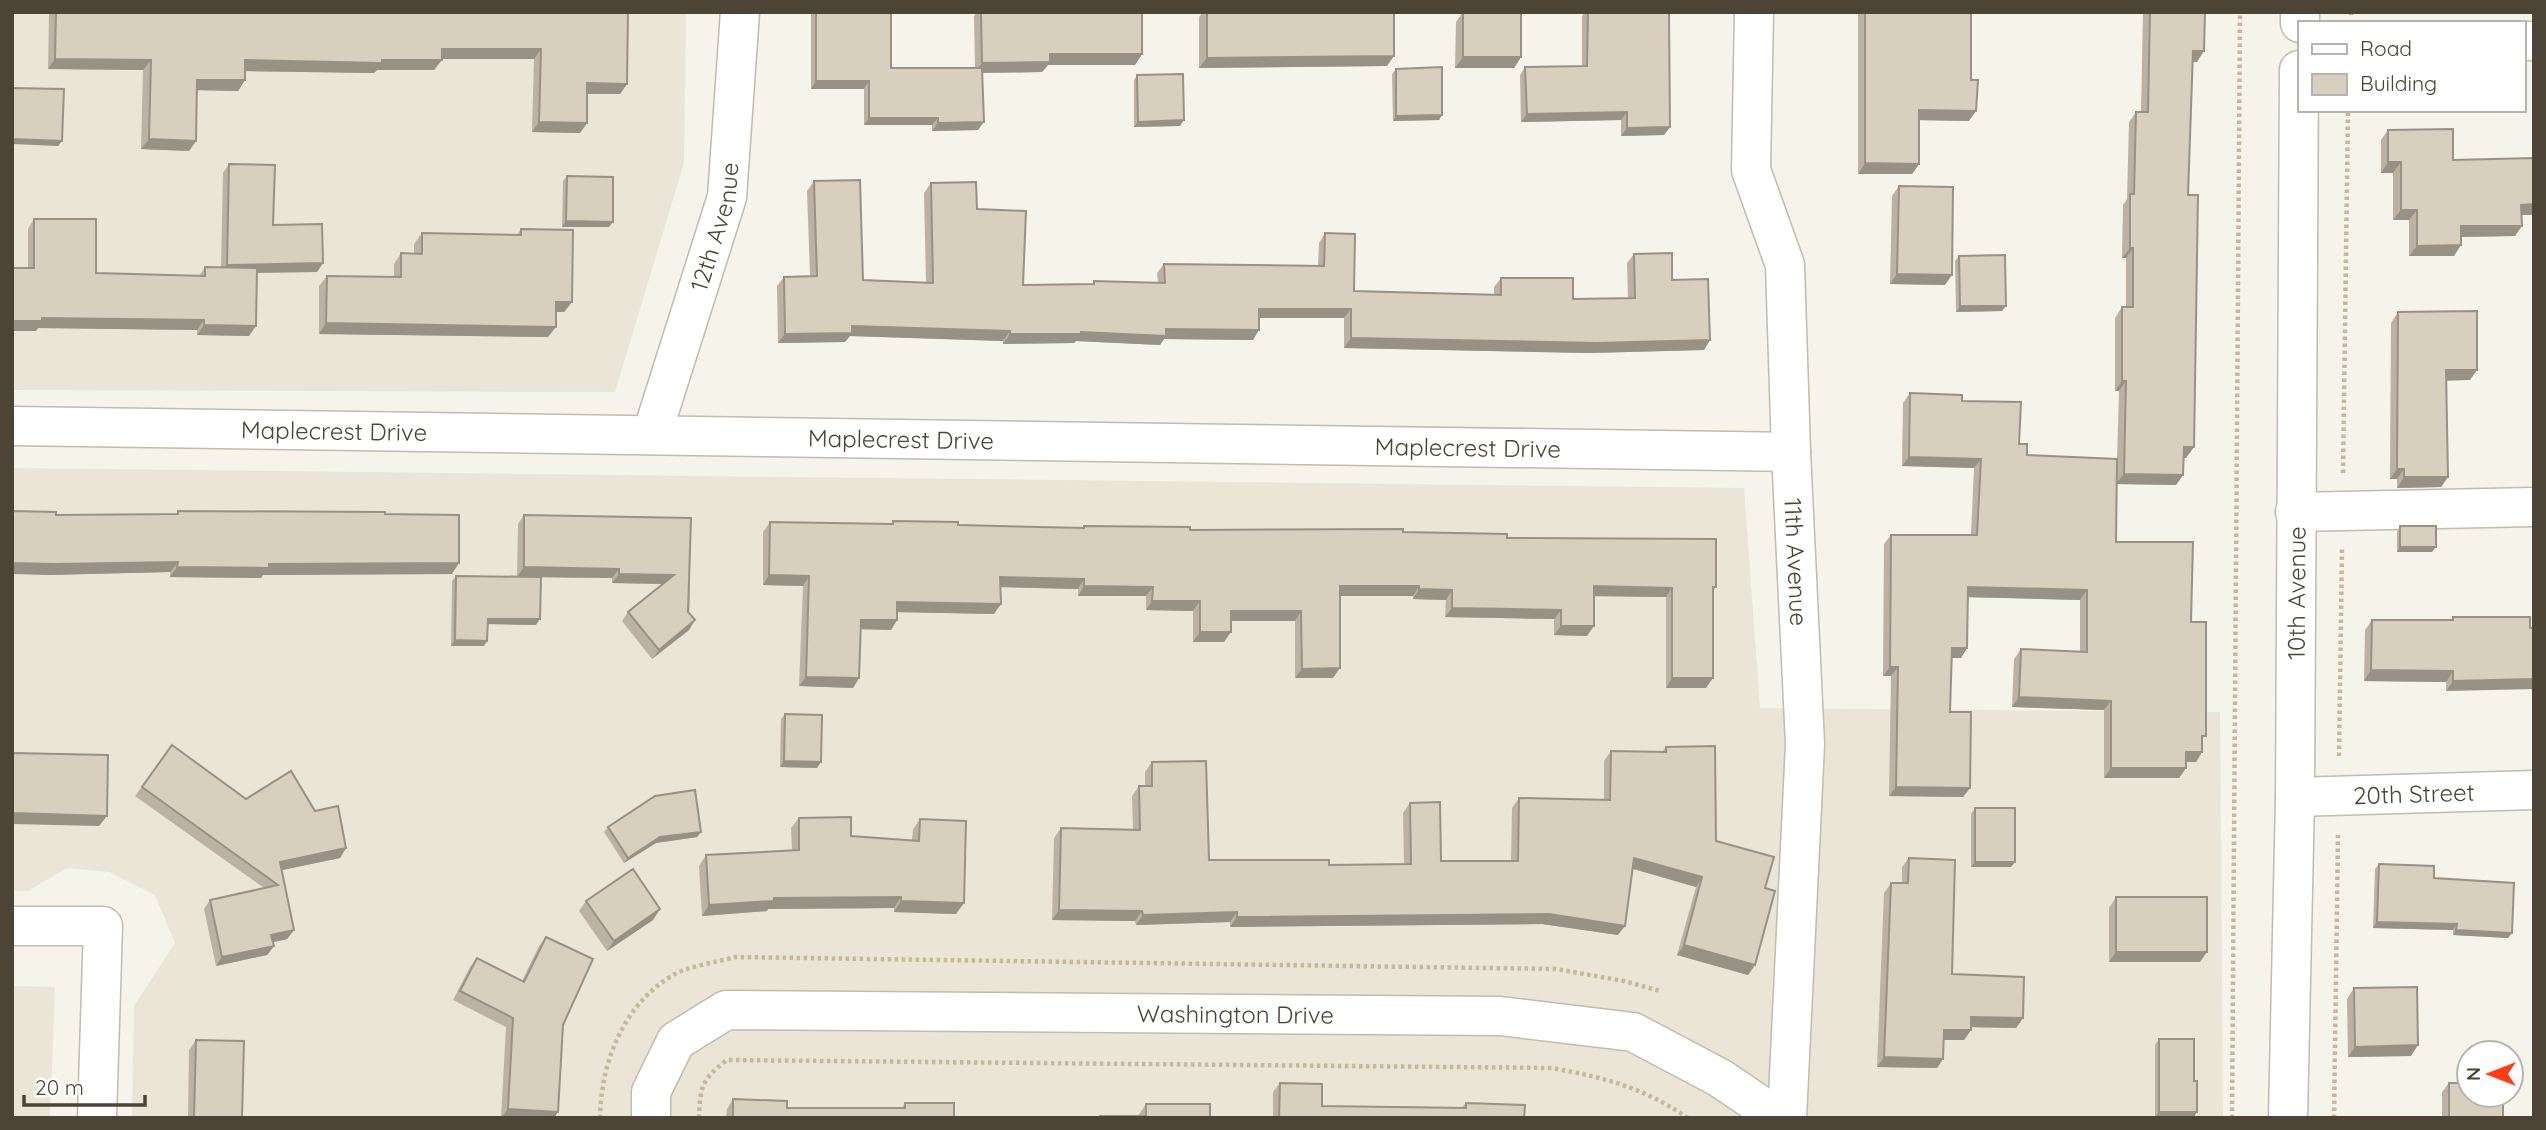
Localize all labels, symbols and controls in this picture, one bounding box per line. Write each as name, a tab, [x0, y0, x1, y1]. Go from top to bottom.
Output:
legend	[2298, 21, 2525, 112]
text: Road	[2360, 35, 2412, 61]
text: Building	[2360, 70, 2437, 96]
street label: 12th Avenue	[683, 161, 744, 295]
street label: Maplecrest Drive	[241, 414, 427, 447]
street label: Maplecrest Drive	[808, 423, 994, 455]
street label: Maplecrest Drive	[1374, 431, 1561, 464]
street label: 11th Avenue	[1778, 497, 1814, 627]
street label: 10th Avenue	[2281, 526, 2311, 660]
street label: 20th Street	[2353, 777, 2475, 810]
street label: Washington Drive	[1137, 998, 1334, 1030]
north arrow	[2455, 1039, 2525, 1109]
scale bar	[24, 1064, 145, 1108]
text: N	[2461, 1067, 2485, 1081]
text: 20 m	[35, 1074, 84, 1100]

